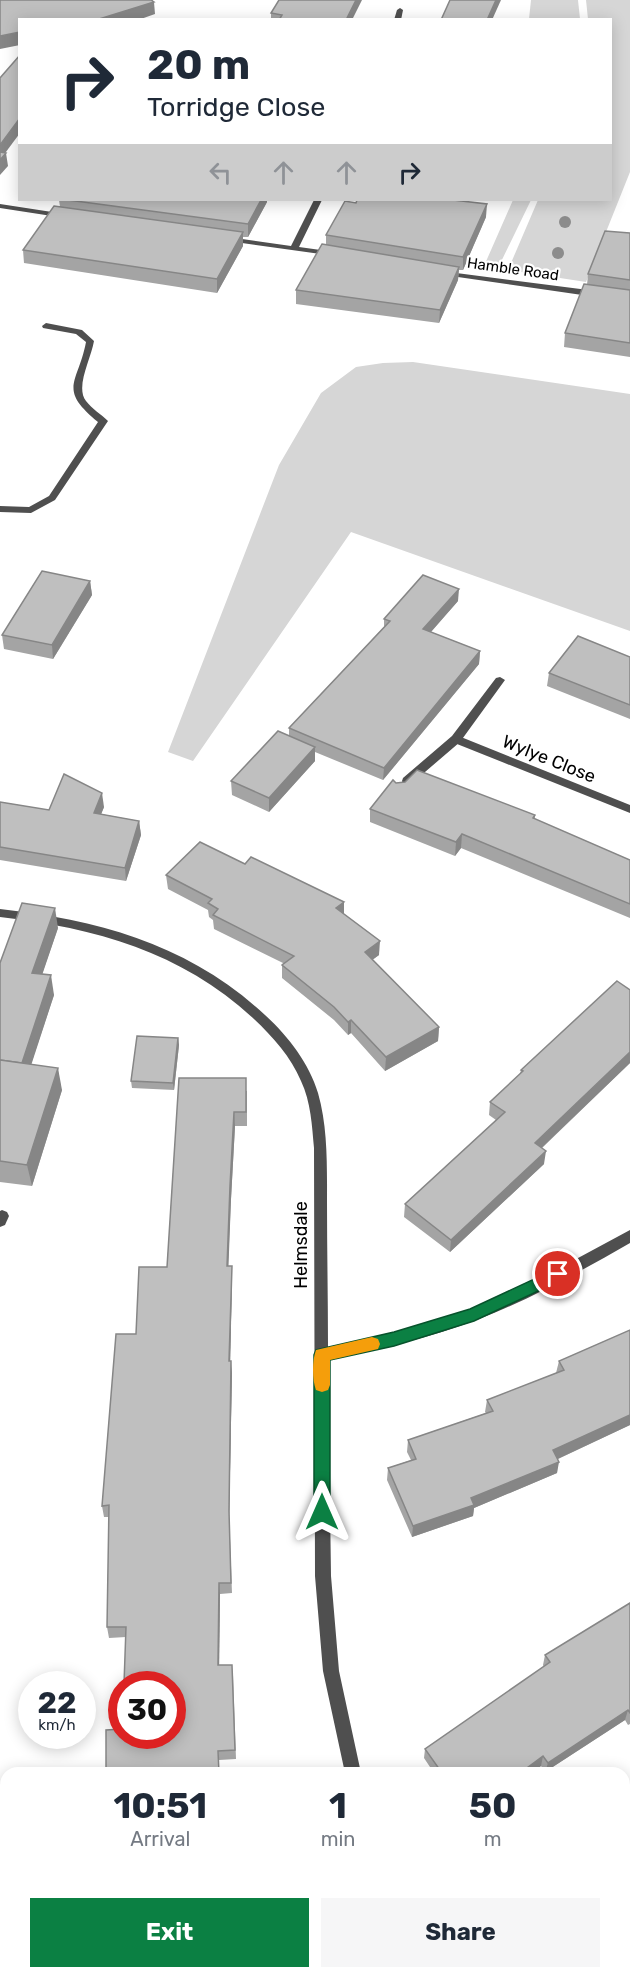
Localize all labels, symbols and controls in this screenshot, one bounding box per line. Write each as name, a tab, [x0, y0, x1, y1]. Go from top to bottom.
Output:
text: 20 m	[147, 40, 250, 90]
icon: right	[48, 42, 126, 120]
text: Torridge Close	[147, 91, 325, 123]
icon: left	[204, 156, 237, 189]
icon: ahead	[267, 156, 300, 189]
icon: ahead	[330, 156, 363, 189]
icon: right	[393, 156, 426, 189]
street label: Hamble Road	[466, 254, 560, 284]
street label: Wylye Close	[499, 730, 599, 788]
street label: Helmsdale	[290, 1201, 312, 1289]
pin	[532, 1248, 583, 1299]
icon: arrive	[541, 1257, 574, 1290]
position arrow	[290, 1480, 354, 1544]
speed limit sign: 30	[108, 1671, 186, 1749]
text: 22	[38, 1685, 77, 1721]
text: km/h	[38, 1716, 76, 1734]
text: 10:51	[113, 1784, 207, 1827]
text: 1	[329, 1784, 347, 1827]
text: 50	[469, 1784, 517, 1827]
text: Arrival	[130, 1827, 190, 1851]
text: min	[321, 1827, 355, 1851]
text: m	[484, 1827, 502, 1851]
button: Exit	[30, 1898, 309, 1967]
button: Share	[321, 1898, 600, 1967]

